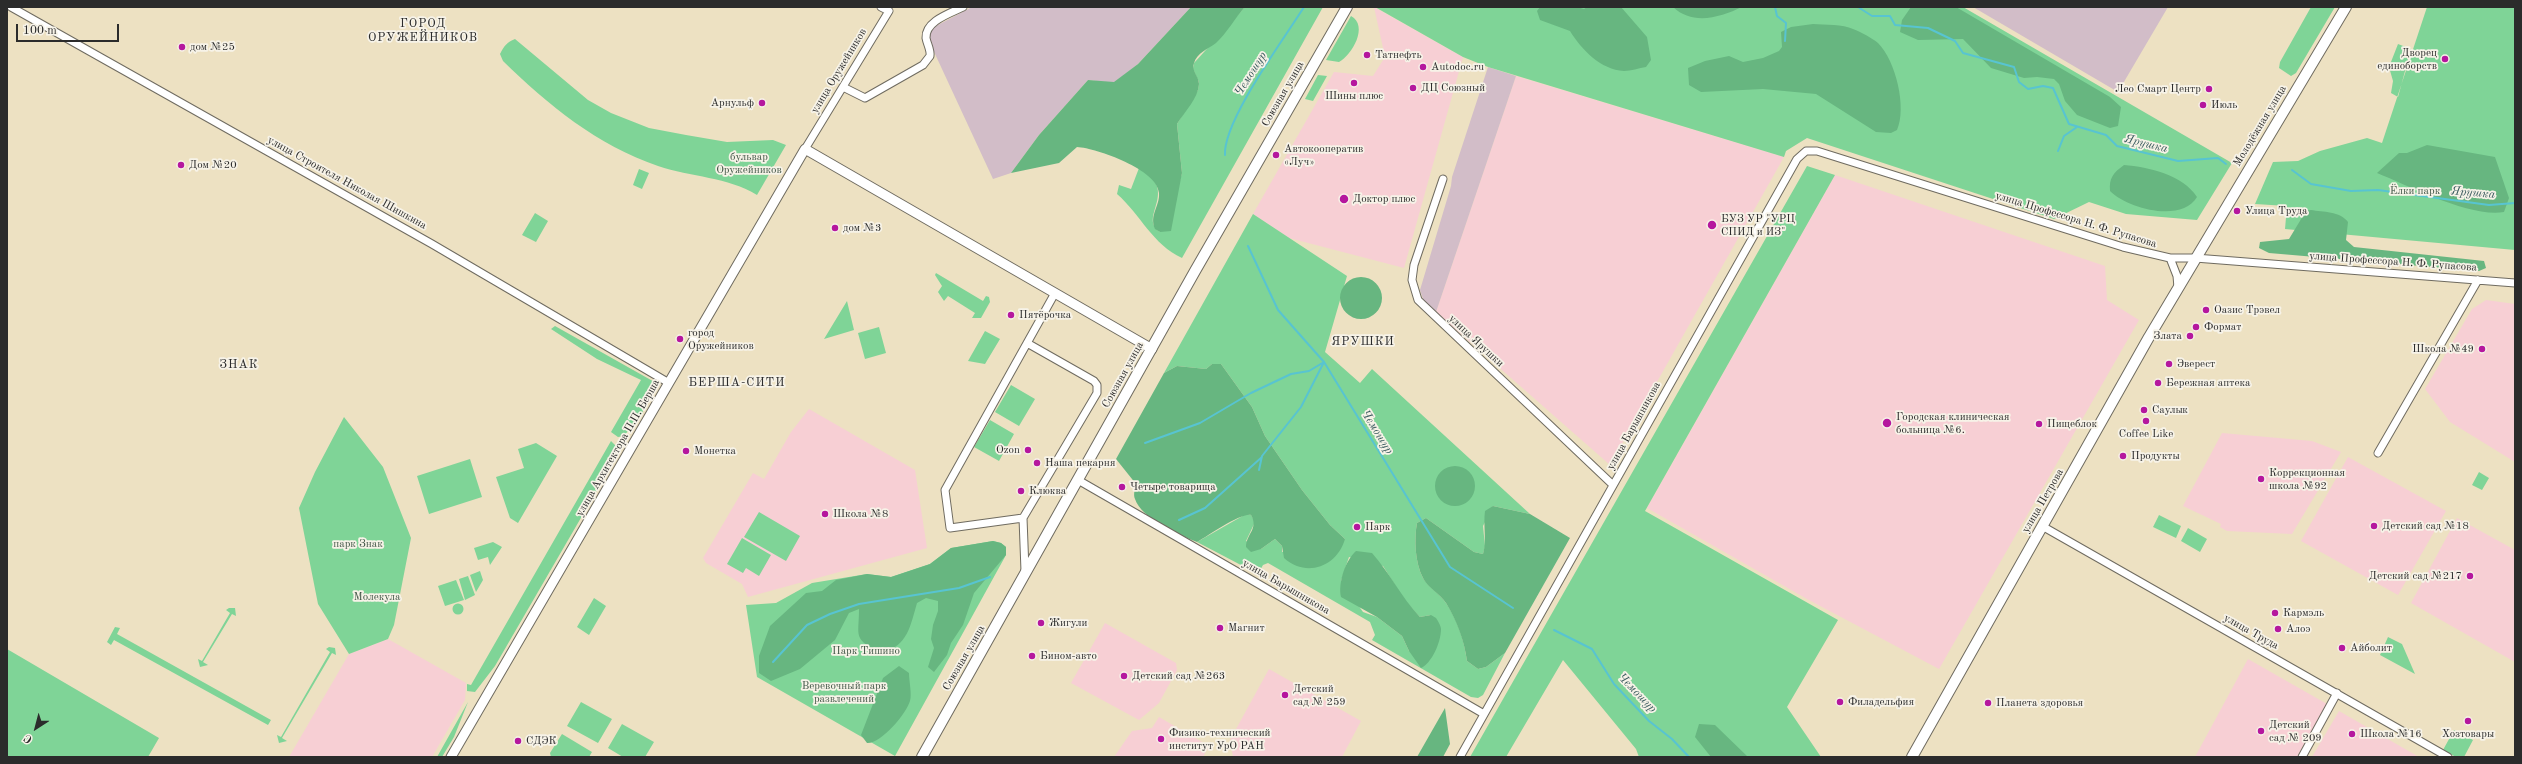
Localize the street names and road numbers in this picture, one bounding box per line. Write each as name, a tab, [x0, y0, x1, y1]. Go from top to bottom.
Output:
street label: улица Оружейников	[808, 26, 870, 116]
street label: Союзная улица	[1259, 59, 1307, 129]
street label: Молодёжная улица	[2231, 83, 2289, 169]
street label: улица Строителя Николая Шишкина	[265, 134, 429, 232]
street label: улица Профессора Н. Ф. Рупасова	[1994, 189, 2158, 251]
street label: улица Профессора Н. Ф. Рупасова	[2309, 250, 2477, 274]
street label: улица Ярушки	[1446, 312, 1506, 370]
street label: Союзная улица	[1099, 340, 1147, 410]
street label: улица Архитектора П.П. Берша	[573, 377, 663, 519]
street label: улица Барышникова	[1604, 380, 1664, 472]
street label: улица Петрова	[2019, 467, 2067, 535]
street label: улица Барышникова	[1240, 557, 1332, 617]
street label: улица Труда	[2221, 612, 2281, 652]
street label: Союзная улица	[940, 623, 988, 693]

